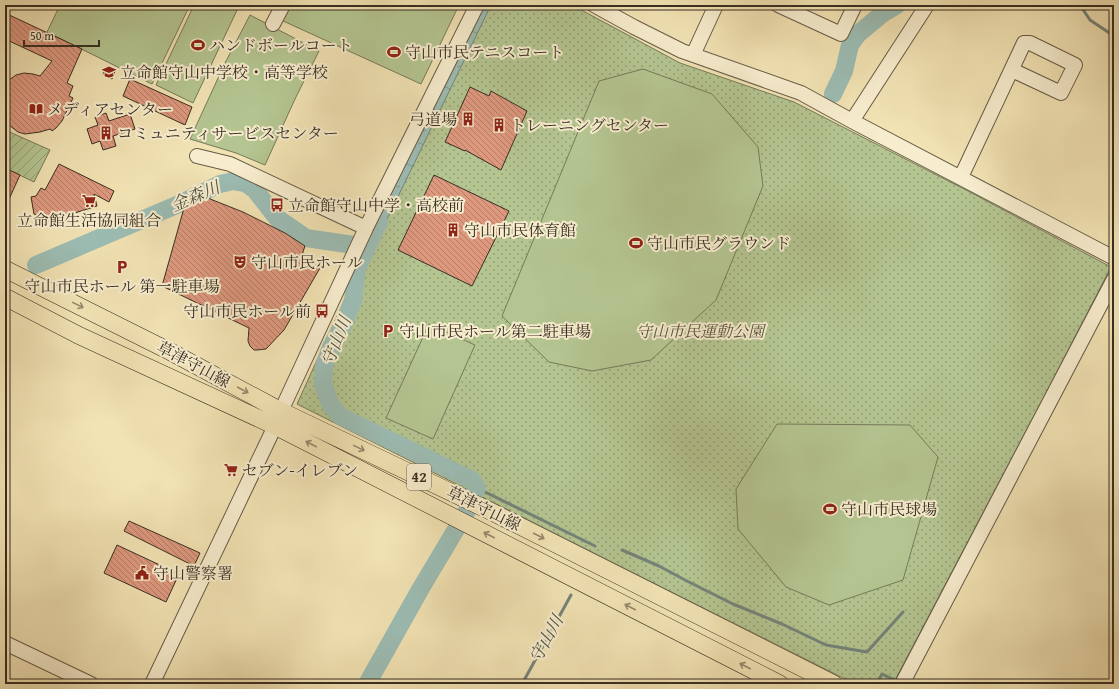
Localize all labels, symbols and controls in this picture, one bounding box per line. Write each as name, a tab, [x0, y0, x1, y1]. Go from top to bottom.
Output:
scale bar	[24, 22, 99, 48]
text: 50 m	[30, 27, 54, 44]
place label: ハンドボールコート	[209, 33, 353, 57]
sports icon: ハンドボールコート	[190, 37, 206, 53]
place label: 守山市民テニスコート	[405, 40, 564, 64]
sports icon: 守山市民テニスコート	[386, 44, 402, 60]
place label: 立命館守山中学校・高等学校	[120, 60, 328, 84]
school or university icon: 立命館守山中学校・高等学校	[101, 64, 117, 80]
place label: メディアセンター	[47, 97, 173, 121]
library icon: メディアセンター	[28, 101, 44, 117]
place label: 弓道場	[409, 107, 457, 131]
building icon: 弓道場	[460, 111, 476, 127]
place label: トレーニングセンター	[510, 113, 669, 137]
building icon: トレーニングセンター	[491, 117, 507, 133]
place label: コミュニティサービスセンター	[117, 121, 339, 145]
building icon: コミュニティサービスセンター	[98, 125, 114, 141]
water label: 金森川	[166, 173, 225, 217]
supermarket icon: 立命館生活協同組合	[81, 193, 97, 209]
place label: 立命館守山中学・高校前	[288, 193, 464, 217]
bus stop icon: 立命館守山中学・高校前	[269, 197, 285, 213]
place label: 立命館生活協同組合	[17, 208, 161, 232]
place label: 守山市民体育館	[464, 218, 576, 242]
building icon: 守山市民体育館	[445, 222, 461, 238]
place label: 守山市民グラウンド	[647, 231, 791, 255]
sports icon: 守山市民グラウンド	[628, 235, 644, 251]
place label: 守山市民ホール	[251, 250, 363, 274]
theatre icon: 守山市民ホール	[232, 254, 248, 270]
parking icon: 守山市民ホール 第一駐車場	[114, 259, 130, 275]
place label: 守山市民ホール 第一駐車場	[24, 274, 220, 298]
place label: 守山市民ホール前	[183, 299, 311, 323]
one-way arrow	[71, 302, 83, 309]
bus stop icon: 守山市民ホール前	[314, 303, 330, 319]
water label: 守山川	[314, 311, 357, 369]
place label: 守山市民ホール第二駐車場	[399, 319, 591, 343]
park label: 守山市民運動公園	[636, 319, 767, 343]
parking icon: 守山市民ホール第二駐車場	[380, 323, 396, 339]
street label: 草津守山線	[153, 335, 235, 393]
one-way arrow	[237, 387, 249, 394]
one-way arrow	[305, 440, 317, 448]
one-way arrow	[353, 445, 365, 452]
place label: セブン-イレブン	[242, 458, 358, 482]
supermarket icon: セブン-イレブン	[223, 462, 239, 478]
road number: 42	[407, 464, 431, 490]
street label: 草津守山線	[443, 480, 525, 536]
place label: 守山市民球場	[841, 497, 937, 521]
sports icon: 守山市民球場	[822, 501, 838, 517]
one-way arrow	[483, 531, 495, 539]
one-way arrow	[533, 532, 545, 540]
place label: 守山警察署	[153, 561, 233, 585]
public building icon: 守山警察署	[134, 565, 150, 581]
one-way arrow	[624, 603, 636, 610]
water label: 守山川	[522, 609, 570, 667]
one-way arrow	[740, 662, 752, 669]

